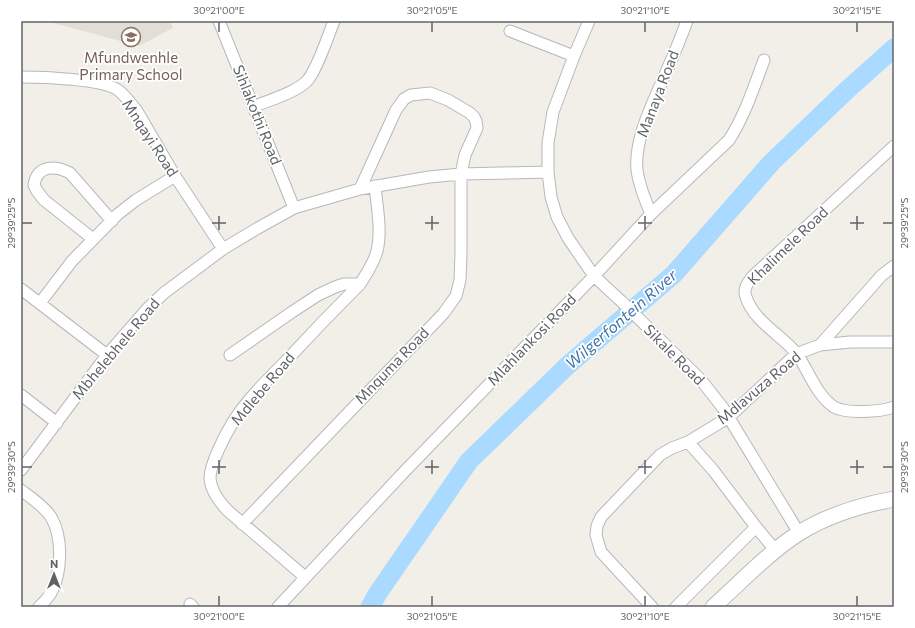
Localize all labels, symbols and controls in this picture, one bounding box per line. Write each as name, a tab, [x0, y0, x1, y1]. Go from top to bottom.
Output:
text: 30°21'00"E	[193, 4, 245, 16]
text: 30°21'05"E	[407, 4, 457, 16]
text: 30°21'10"E	[620, 4, 670, 16]
text: 30°21'15"E	[833, 4, 881, 16]
school or university icon: Mfundwenhle Primary School	[120, 26, 142, 48]
place label: Mfundwenhle Primary School	[79, 48, 183, 83]
street label: Manaya Road	[632, 48, 682, 140]
street label: Sihlakothi Road	[230, 62, 286, 167]
street label: Mnqayi Road	[119, 95, 183, 180]
text: 29°39'25"S	[5, 197, 17, 248]
text: 29°39'25"S	[898, 197, 910, 248]
street label: Khalimele Road	[743, 202, 831, 288]
water label: Wilgerfontein River	[561, 265, 681, 372]
street label: Mlahlankosi Road	[483, 290, 579, 389]
street label: Mbhelebhele Road	[68, 294, 163, 403]
street label: Sikale Road	[641, 320, 709, 388]
street label: Mnquma Road	[350, 323, 432, 407]
street label: Mdlavuza Road	[713, 347, 804, 427]
street label: Mdlebe Road	[227, 348, 298, 428]
text: 29°39'30"S	[5, 441, 17, 493]
text: 29°39'30"S	[898, 441, 910, 493]
north arrow	[34, 554, 74, 594]
text: N	[50, 557, 58, 570]
text: 30°21'00"E	[193, 610, 245, 622]
text: 30°21'05"E	[407, 610, 457, 622]
text: 30°21'10"E	[620, 610, 670, 622]
text: 30°21'15"E	[833, 610, 881, 622]

